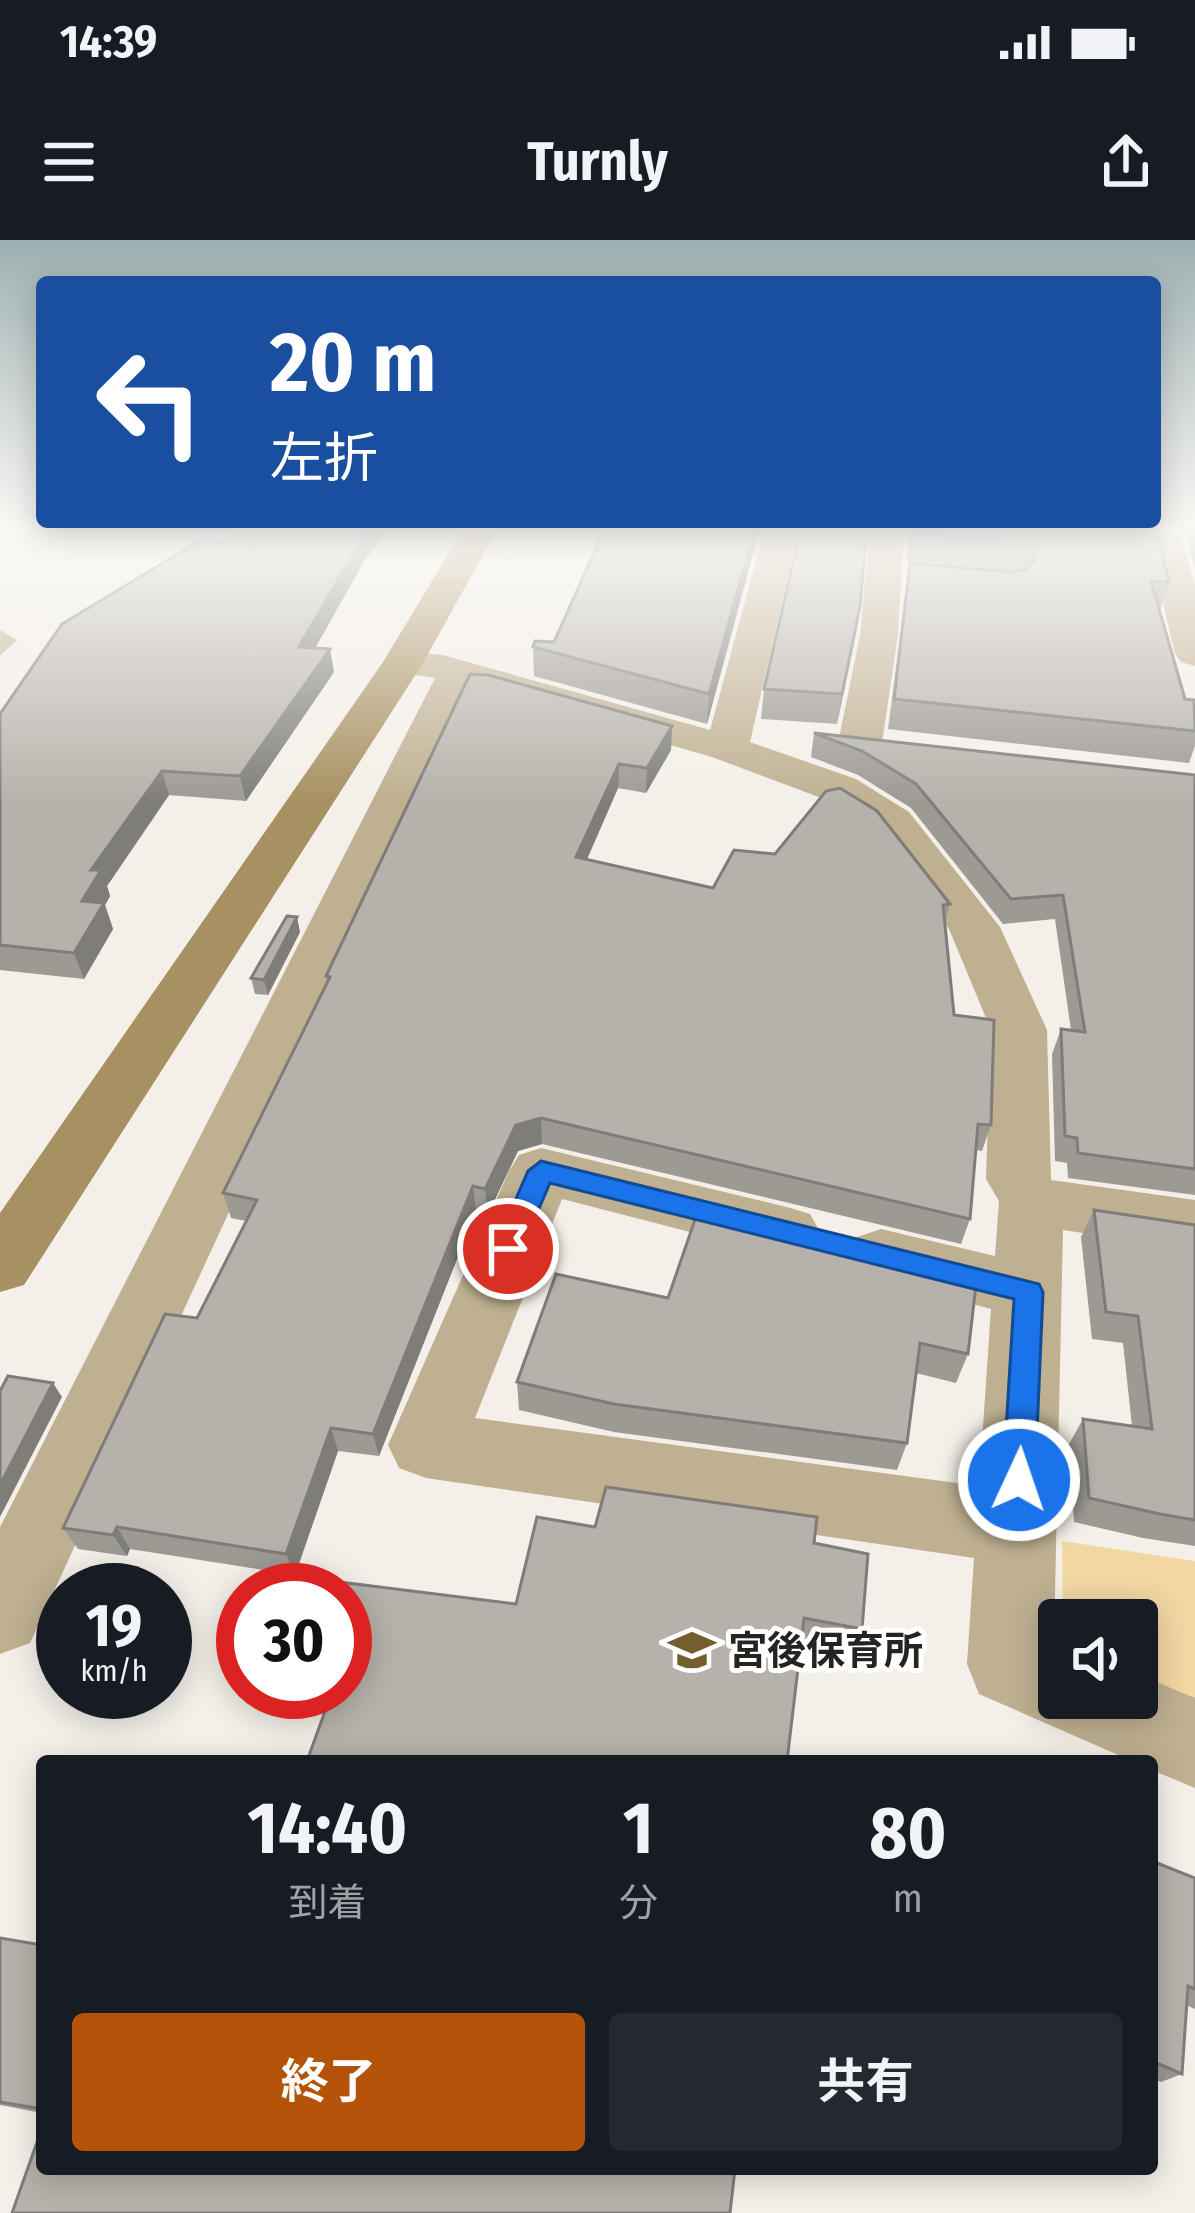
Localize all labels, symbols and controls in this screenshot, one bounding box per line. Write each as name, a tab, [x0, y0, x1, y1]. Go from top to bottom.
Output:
text: 14:39	[60, 15, 157, 69]
icon: menu	[36, 129, 102, 195]
icon: share	[1093, 129, 1159, 195]
text: Turnly	[527, 130, 668, 194]
text: 20 m	[270, 312, 436, 413]
icon: left	[72, 324, 228, 480]
text: 左折	[270, 427, 378, 491]
pin	[457, 1198, 559, 1300]
icon: arrive	[475, 1216, 541, 1282]
position arrow	[956, 1417, 1082, 1543]
speed limit sign: 30	[216, 1563, 372, 1719]
text: 19	[86, 1590, 142, 1662]
map controls	[1038, 1599, 1158, 1719]
button: sound	[1038, 1599, 1158, 1719]
school or university icon: 宮後保育所	[667, 1625, 717, 1675]
place label: 宮後保育所	[728, 1628, 923, 1674]
text: km/h	[81, 1653, 147, 1689]
text: 14:40	[247, 1786, 407, 1872]
text: 1	[623, 1786, 654, 1872]
text: 80	[869, 1791, 947, 1877]
text: m	[893, 1876, 923, 1922]
text: 到着	[288, 1880, 366, 1926]
text: 分	[619, 1880, 658, 1926]
button: 終了	[72, 2013, 585, 2151]
button: 共有	[609, 2013, 1122, 2151]

